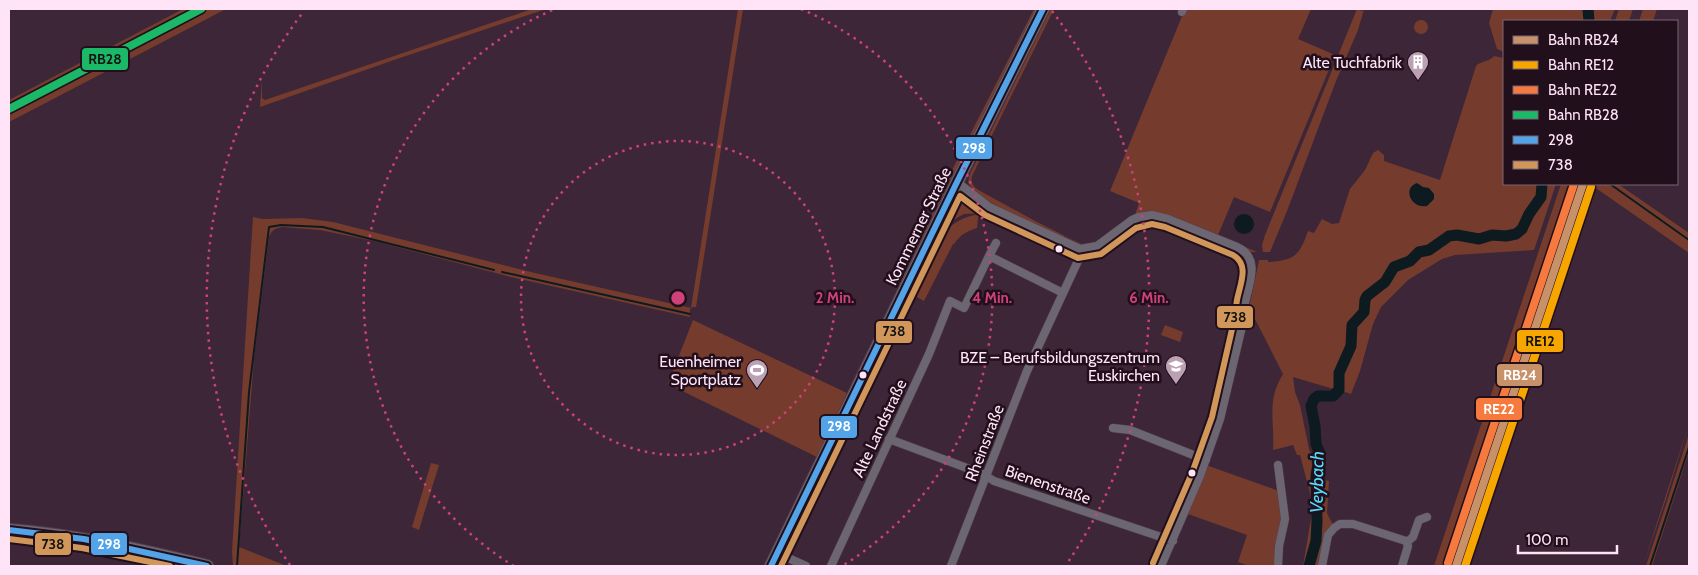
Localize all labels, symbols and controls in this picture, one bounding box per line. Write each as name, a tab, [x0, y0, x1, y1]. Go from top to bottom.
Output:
legend	[1503, 20, 1678, 185]
text: Bahn RB24	[1548, 31, 1619, 49]
line badge: RB28	[81, 47, 129, 71]
text: RB28	[88, 50, 122, 68]
building icon: Alte Tuchfabrik	[1406, 50, 1430, 81]
place label: Alte Tuchfabrik	[1303, 53, 1403, 72]
text: Bahn RE12	[1548, 56, 1614, 74]
text: Bahn RE22	[1548, 81, 1617, 99]
text: Bahn RB28	[1548, 106, 1619, 124]
text: 298	[1548, 131, 1573, 149]
line badge: 298	[955, 136, 993, 160]
text: 298	[962, 139, 986, 157]
text: 738	[1548, 156, 1573, 174]
street label: Kommerner Straße	[882, 164, 955, 288]
unlabelled marker	[1054, 244, 1064, 254]
centre of rings	[669, 289, 687, 307]
text: 2 Min.	[816, 289, 854, 307]
text: 4 Min.	[972, 289, 1012, 307]
text: 6 Min.	[1129, 289, 1169, 307]
line badge: 738	[1216, 305, 1254, 329]
text: 738	[1223, 308, 1247, 326]
line badge: 738	[875, 320, 913, 344]
text: 738	[882, 322, 906, 340]
line badge: RE12	[1516, 329, 1564, 353]
text: RE12	[1525, 332, 1555, 350]
place label: BZE – Berufsbildungszentrum Euskirchen	[960, 348, 1160, 385]
place label: Euenheimer Sportplatz	[659, 352, 742, 389]
school or university icon: BZE – Berufsbildungszentrum Euskirchen	[1164, 354, 1188, 385]
sports icon: Euenheimer Sportplatz	[745, 358, 769, 389]
line badge: RB24	[1496, 363, 1543, 387]
text: RB24	[1503, 366, 1537, 384]
unlabelled marker	[858, 370, 868, 380]
street label: Alte Landstraße	[848, 376, 910, 480]
line badge: RE22	[1475, 397, 1523, 421]
text: RE22	[1483, 400, 1515, 418]
street label: Rheinstraße	[961, 402, 1008, 484]
line badge: 298	[820, 415, 858, 439]
text: 298	[827, 417, 851, 435]
water label: Veybach	[1305, 451, 1329, 513]
street label: Bienenstraße	[1003, 461, 1093, 508]
unlabelled marker	[1187, 468, 1197, 478]
scale bar	[1518, 522, 1617, 554]
text: 100 m	[1526, 531, 1568, 549]
line badge: 738	[34, 532, 72, 556]
line badge: 298	[90, 532, 128, 556]
text: 738	[41, 535, 65, 553]
text: 298	[97, 535, 121, 553]

